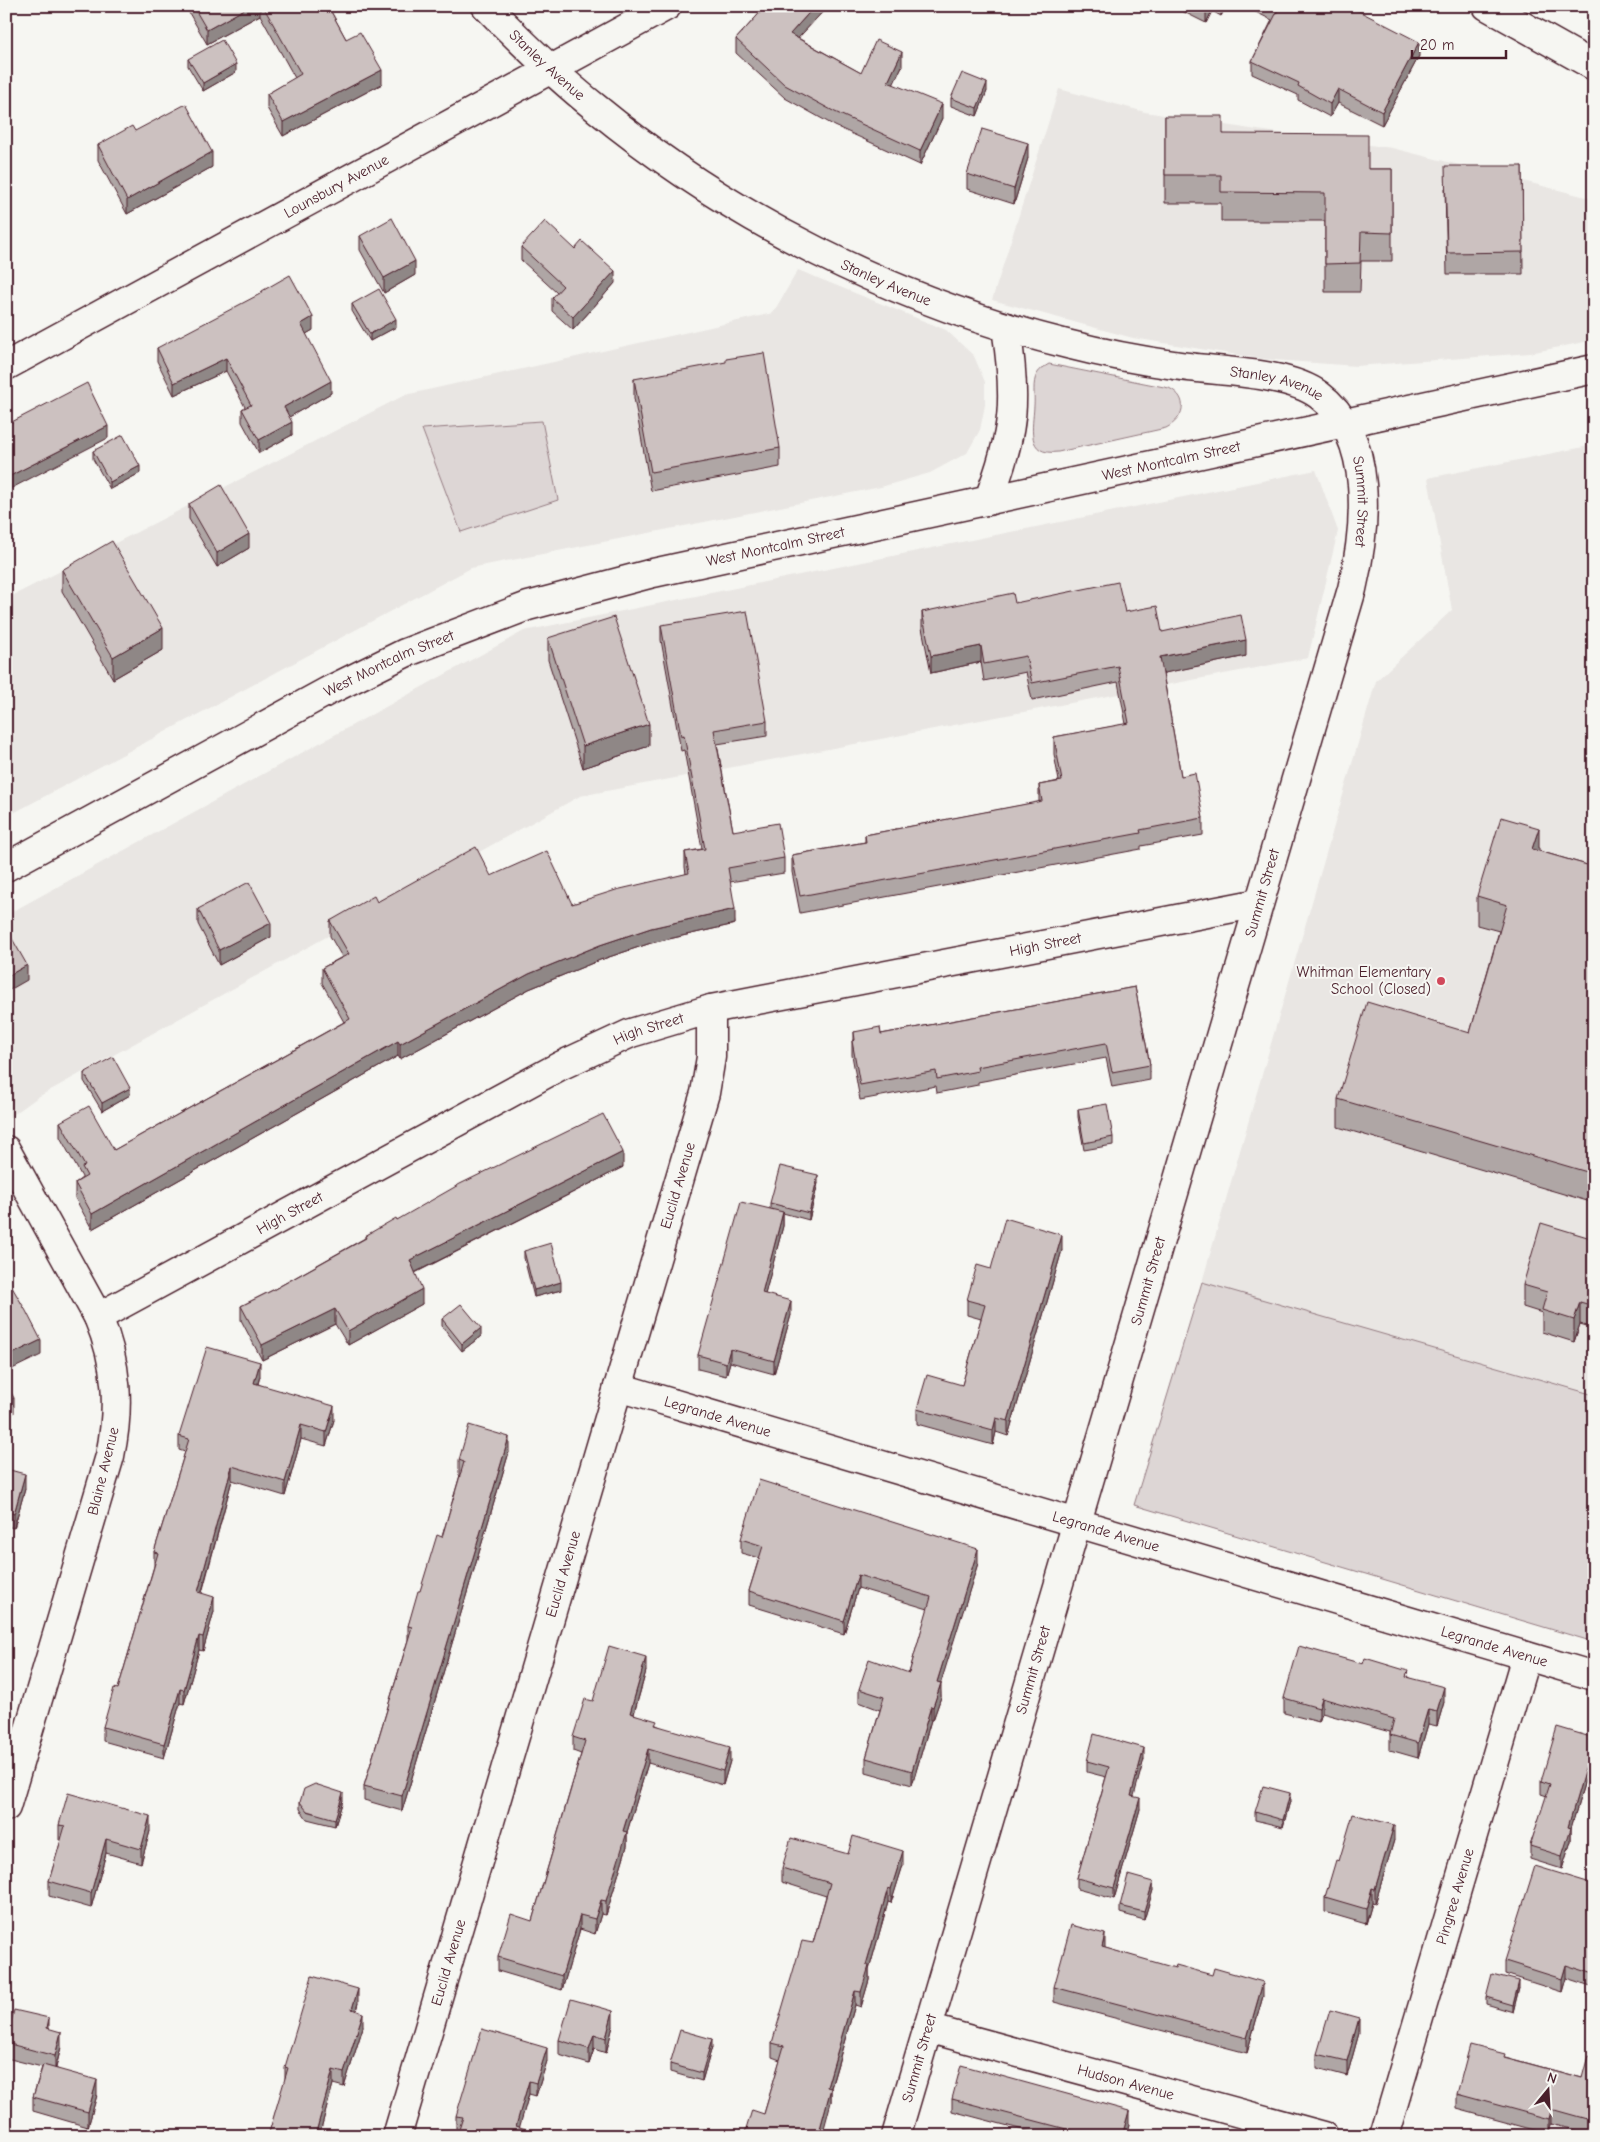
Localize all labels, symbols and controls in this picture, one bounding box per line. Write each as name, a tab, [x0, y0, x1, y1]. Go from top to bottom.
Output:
street label: Stanley Avenue	[506, 26, 589, 105]
scale bar	[1412, 28, 1506, 60]
text: 20 m	[1420, 36, 1454, 54]
street label: Lounsbury Avenue	[281, 150, 392, 222]
street label: Stanley Avenue	[838, 255, 934, 310]
street label: Stanley Avenue	[1229, 362, 1328, 405]
street label: West Montcalm Street	[1100, 437, 1243, 484]
street label: Summit Street	[1349, 454, 1372, 549]
street label: West Montcalm Street	[705, 523, 847, 570]
street label: West Montcalm Street	[321, 626, 457, 701]
street label: Summit Street	[1241, 846, 1283, 939]
street label: High Street	[1008, 928, 1083, 960]
place label: Whitman Elementary School (Closed)	[1296, 963, 1431, 998]
marker: Whitman Elementary School (Closed)	[1435, 975, 1447, 987]
street label: High Street	[610, 1009, 686, 1049]
street label: Euclid Avenue	[656, 1140, 699, 1231]
street label: High Street	[253, 1187, 326, 1238]
street label: Summit Street	[1127, 1234, 1169, 1327]
street label: Legrande Avenue	[662, 1392, 774, 1441]
street label: Blaine Avenue	[83, 1425, 123, 1517]
street label: Legrande Avenue	[1050, 1507, 1162, 1556]
street label: Euclid Avenue	[542, 1528, 584, 1619]
street label: Legrande Avenue	[1439, 1622, 1550, 1671]
street label: Summit Street	[1012, 1623, 1054, 1716]
street label: Pingree Avenue	[1432, 1846, 1478, 1947]
street label: Euclid Avenue	[427, 1917, 470, 2008]
street label: Summit Street	[898, 2011, 940, 2104]
street label: Hudson Avenue	[1075, 2060, 1177, 2104]
north arrow	[1522, 2064, 1572, 2114]
text: N	[1545, 2069, 1559, 2088]

